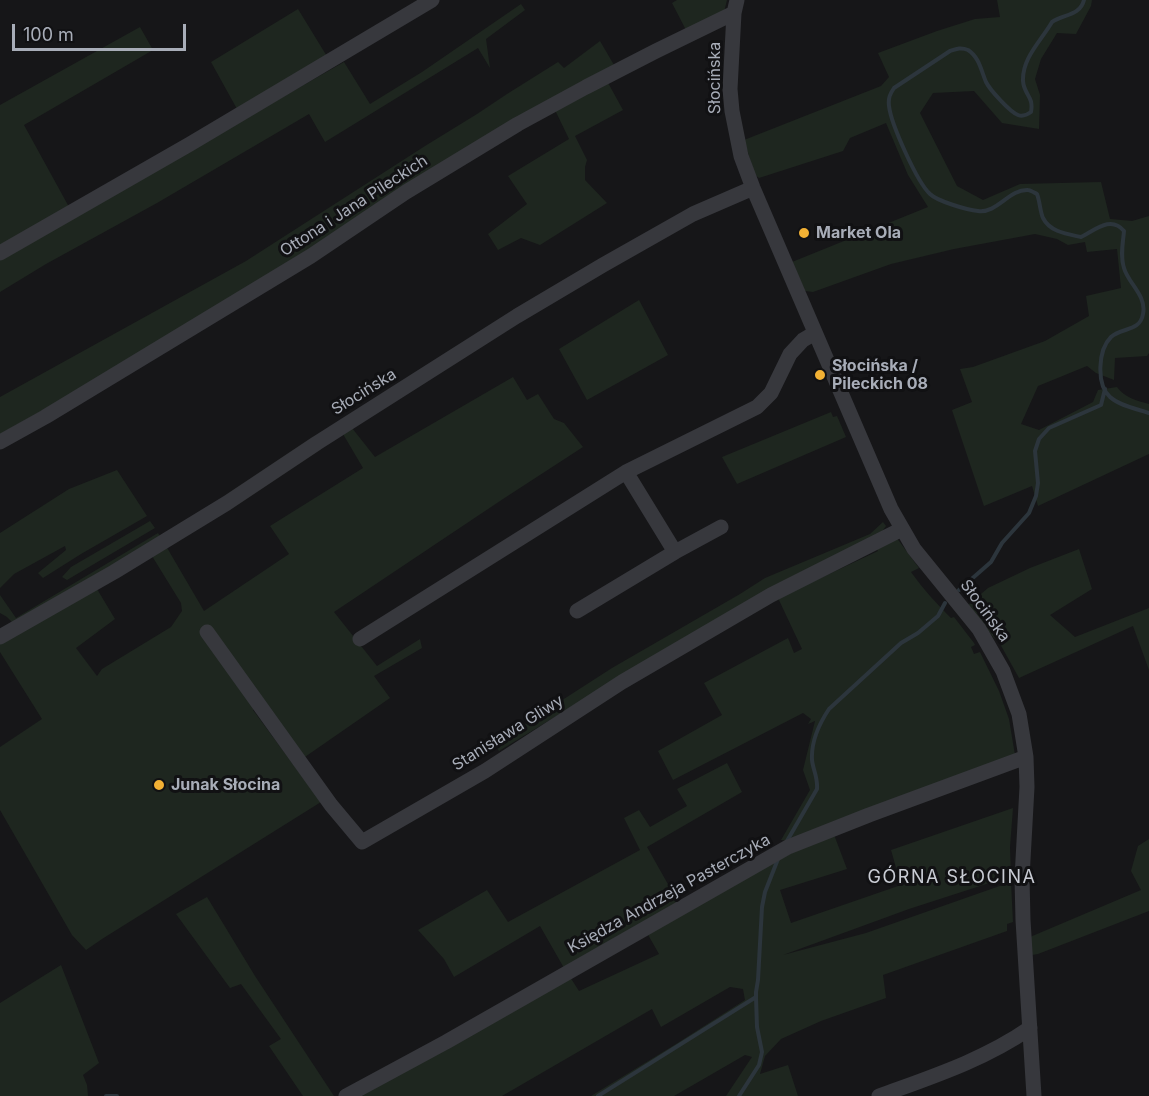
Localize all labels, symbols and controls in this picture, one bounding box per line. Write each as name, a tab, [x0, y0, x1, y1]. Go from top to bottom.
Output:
scale bar	[15, 12, 189, 50]
text: 100 m	[23, 24, 74, 45]
street label: Słocińska	[705, 42, 725, 114]
street label: Ottona i Jana Pileckich	[277, 151, 431, 261]
place label: Market Ola	[816, 223, 901, 243]
marker: Market Ola	[797, 226, 811, 240]
place label: Słocińska / Pileckich 08	[832, 356, 928, 394]
street label: Słocińska	[328, 365, 400, 419]
marker: Słocińska / Pileckich 08	[813, 368, 827, 382]
street label: Słocińska	[956, 576, 1014, 646]
street label: Stanisława Gliwy	[449, 691, 567, 775]
place label: Junak Słocina	[171, 775, 280, 795]
marker: Junak Słocina	[152, 778, 166, 792]
street label: Księdza Andrzeja Pasterczyka	[564, 830, 774, 958]
district label: GÓRNA SŁOCINA	[868, 867, 1036, 889]

